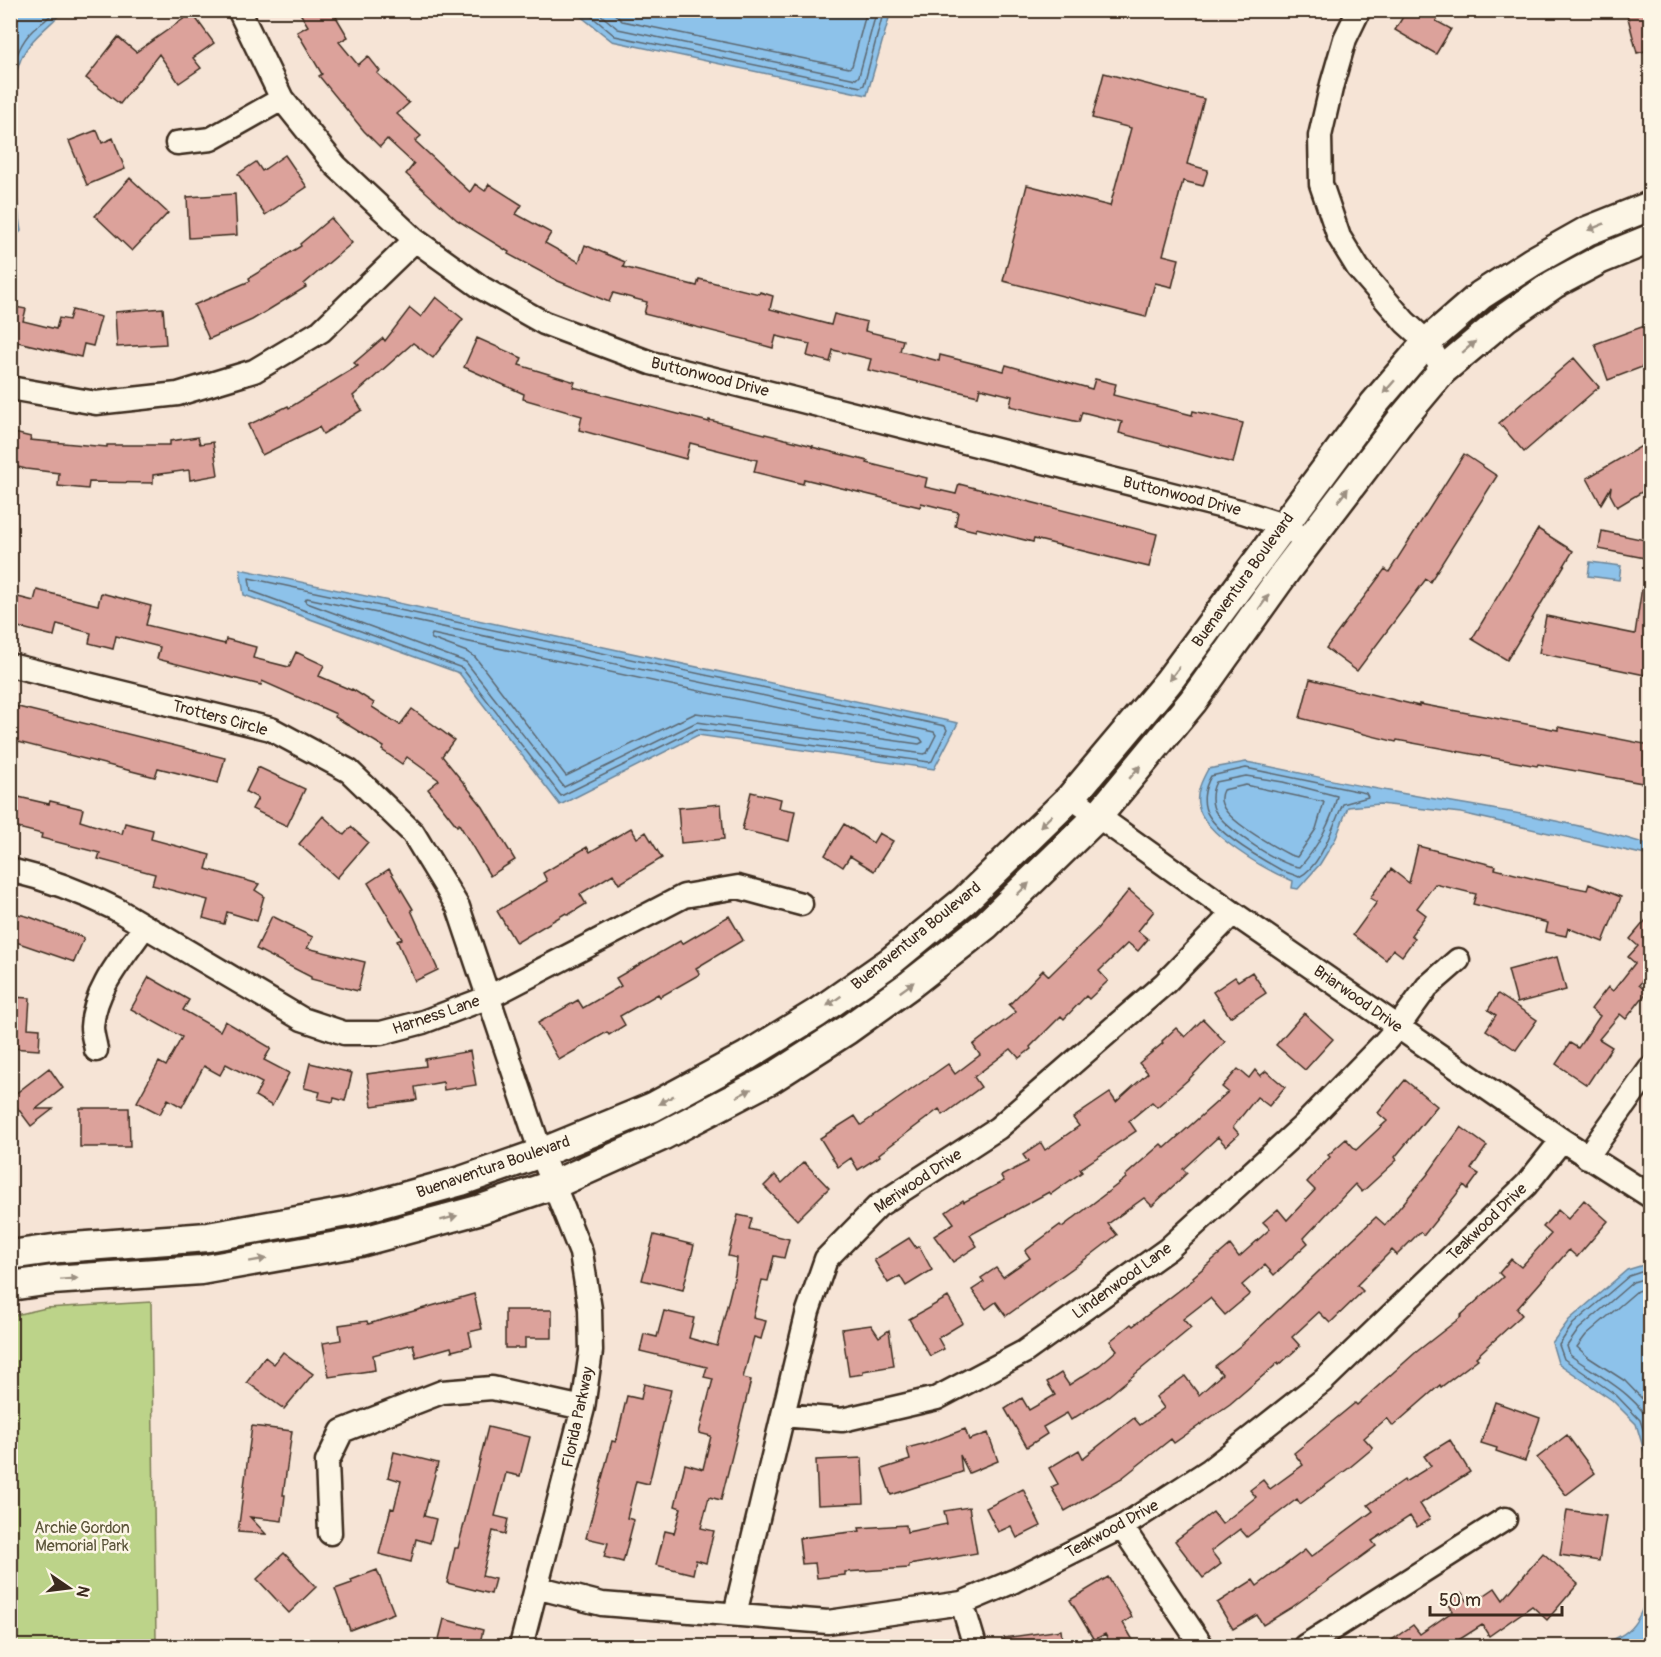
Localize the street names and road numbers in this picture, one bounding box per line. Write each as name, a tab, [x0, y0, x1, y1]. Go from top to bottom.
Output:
street label: Buttonwood Drive	[649, 353, 771, 401]
street label: Buttonwood Drive	[1121, 472, 1243, 520]
street label: Buenaventura Boulevard	[1188, 509, 1298, 651]
street label: Trotters Circle	[170, 696, 270, 740]
street label: Buenaventura Boulevard	[847, 877, 985, 995]
street label: Briarwood Drive	[1310, 961, 1407, 1037]
street label: Harness Lane	[390, 991, 482, 1039]
street label: Buenaventura Boulevard	[414, 1131, 572, 1203]
street label: Meriwood Drive	[870, 1144, 966, 1218]
street label: Teakwood Drive	[1443, 1179, 1531, 1265]
street label: Lindenwood Lane	[1069, 1238, 1176, 1324]
street label: Florida Parkway	[558, 1365, 598, 1469]
street label: Teakwood Drive	[1062, 1495, 1162, 1563]

